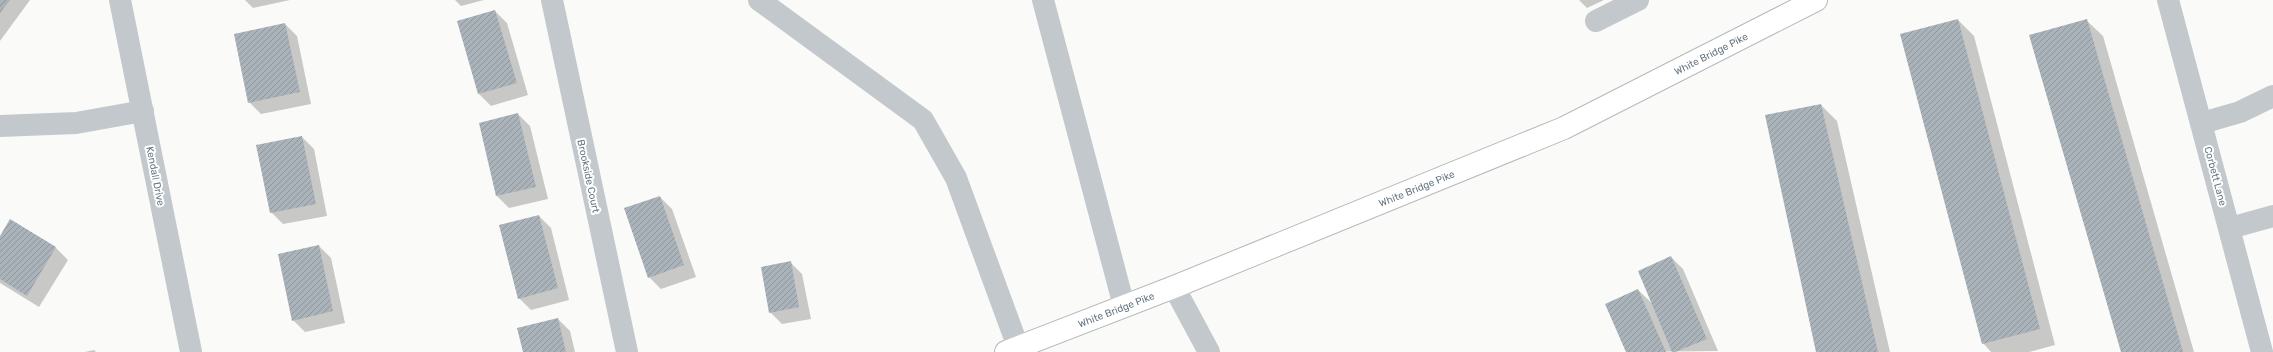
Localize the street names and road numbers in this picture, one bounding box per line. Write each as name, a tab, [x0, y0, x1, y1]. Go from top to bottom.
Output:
street label: White Bridge Pike	[1673, 30, 1750, 78]
street label: Brookside Court	[574, 138, 602, 214]
street label: Kendall Drive	[143, 145, 167, 207]
street label: Corbett Lane	[2201, 145, 2229, 208]
street label: White Bridge Pike	[1377, 168, 1457, 210]
street label: White Bridge Pike	[1077, 290, 1157, 331]

